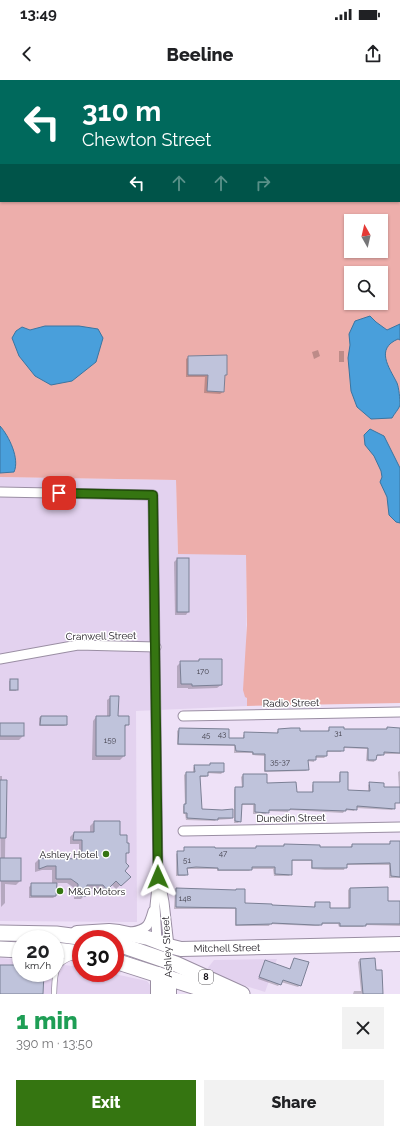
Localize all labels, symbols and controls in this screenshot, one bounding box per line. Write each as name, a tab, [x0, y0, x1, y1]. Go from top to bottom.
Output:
text: 13:49	[20, 5, 57, 23]
icon: back	[16, 43, 38, 65]
icon: share	[362, 43, 384, 65]
text: Beeline	[167, 44, 233, 65]
text: 310 m	[82, 95, 161, 128]
icon: left	[16, 96, 68, 148]
text: Chewton Street	[82, 129, 211, 150]
icon: left	[126, 172, 148, 194]
icon: ahead	[168, 172, 190, 194]
icon: ahead	[210, 172, 232, 194]
icon: right	[252, 172, 274, 194]
north arrow	[344, 214, 388, 258]
map controls	[344, 214, 388, 310]
button: search	[344, 266, 388, 310]
pin	[42, 476, 76, 510]
icon: arrive	[48, 482, 70, 504]
street label: Cranwell Street	[66, 630, 137, 642]
house number: 170	[197, 666, 209, 676]
street label: Radio Street	[263, 697, 320, 709]
house number: 31	[334, 728, 342, 738]
house number: 43	[218, 729, 226, 739]
house number: 45	[202, 730, 211, 740]
house number: 159	[104, 735, 117, 745]
house number: 35-37	[270, 757, 291, 767]
street label: Dunedin Street	[256, 812, 326, 824]
house number: 47	[219, 848, 228, 858]
place label: Ashley Hotel	[39, 849, 98, 860]
marker: Ashley Hotel	[101, 849, 111, 859]
house number: 51	[183, 855, 191, 865]
position arrow	[137, 856, 179, 898]
marker: M&G Motors	[55, 886, 65, 896]
place label: M&G Motors	[68, 886, 125, 897]
house number: 148	[179, 893, 192, 903]
street label: Ashley Street	[160, 916, 174, 978]
speed limit sign: 30	[72, 930, 124, 982]
text: 20	[26, 939, 50, 963]
street label: Mitchell Street	[193, 942, 261, 954]
text: km/h	[25, 960, 51, 971]
road number: 8	[199, 970, 213, 984]
text: 1 min	[16, 1006, 78, 1035]
button: close	[342, 1007, 384, 1049]
text: 390 m · 13:50	[16, 1036, 93, 1051]
button: Exit	[16, 1080, 196, 1126]
button: Share	[204, 1080, 384, 1126]

